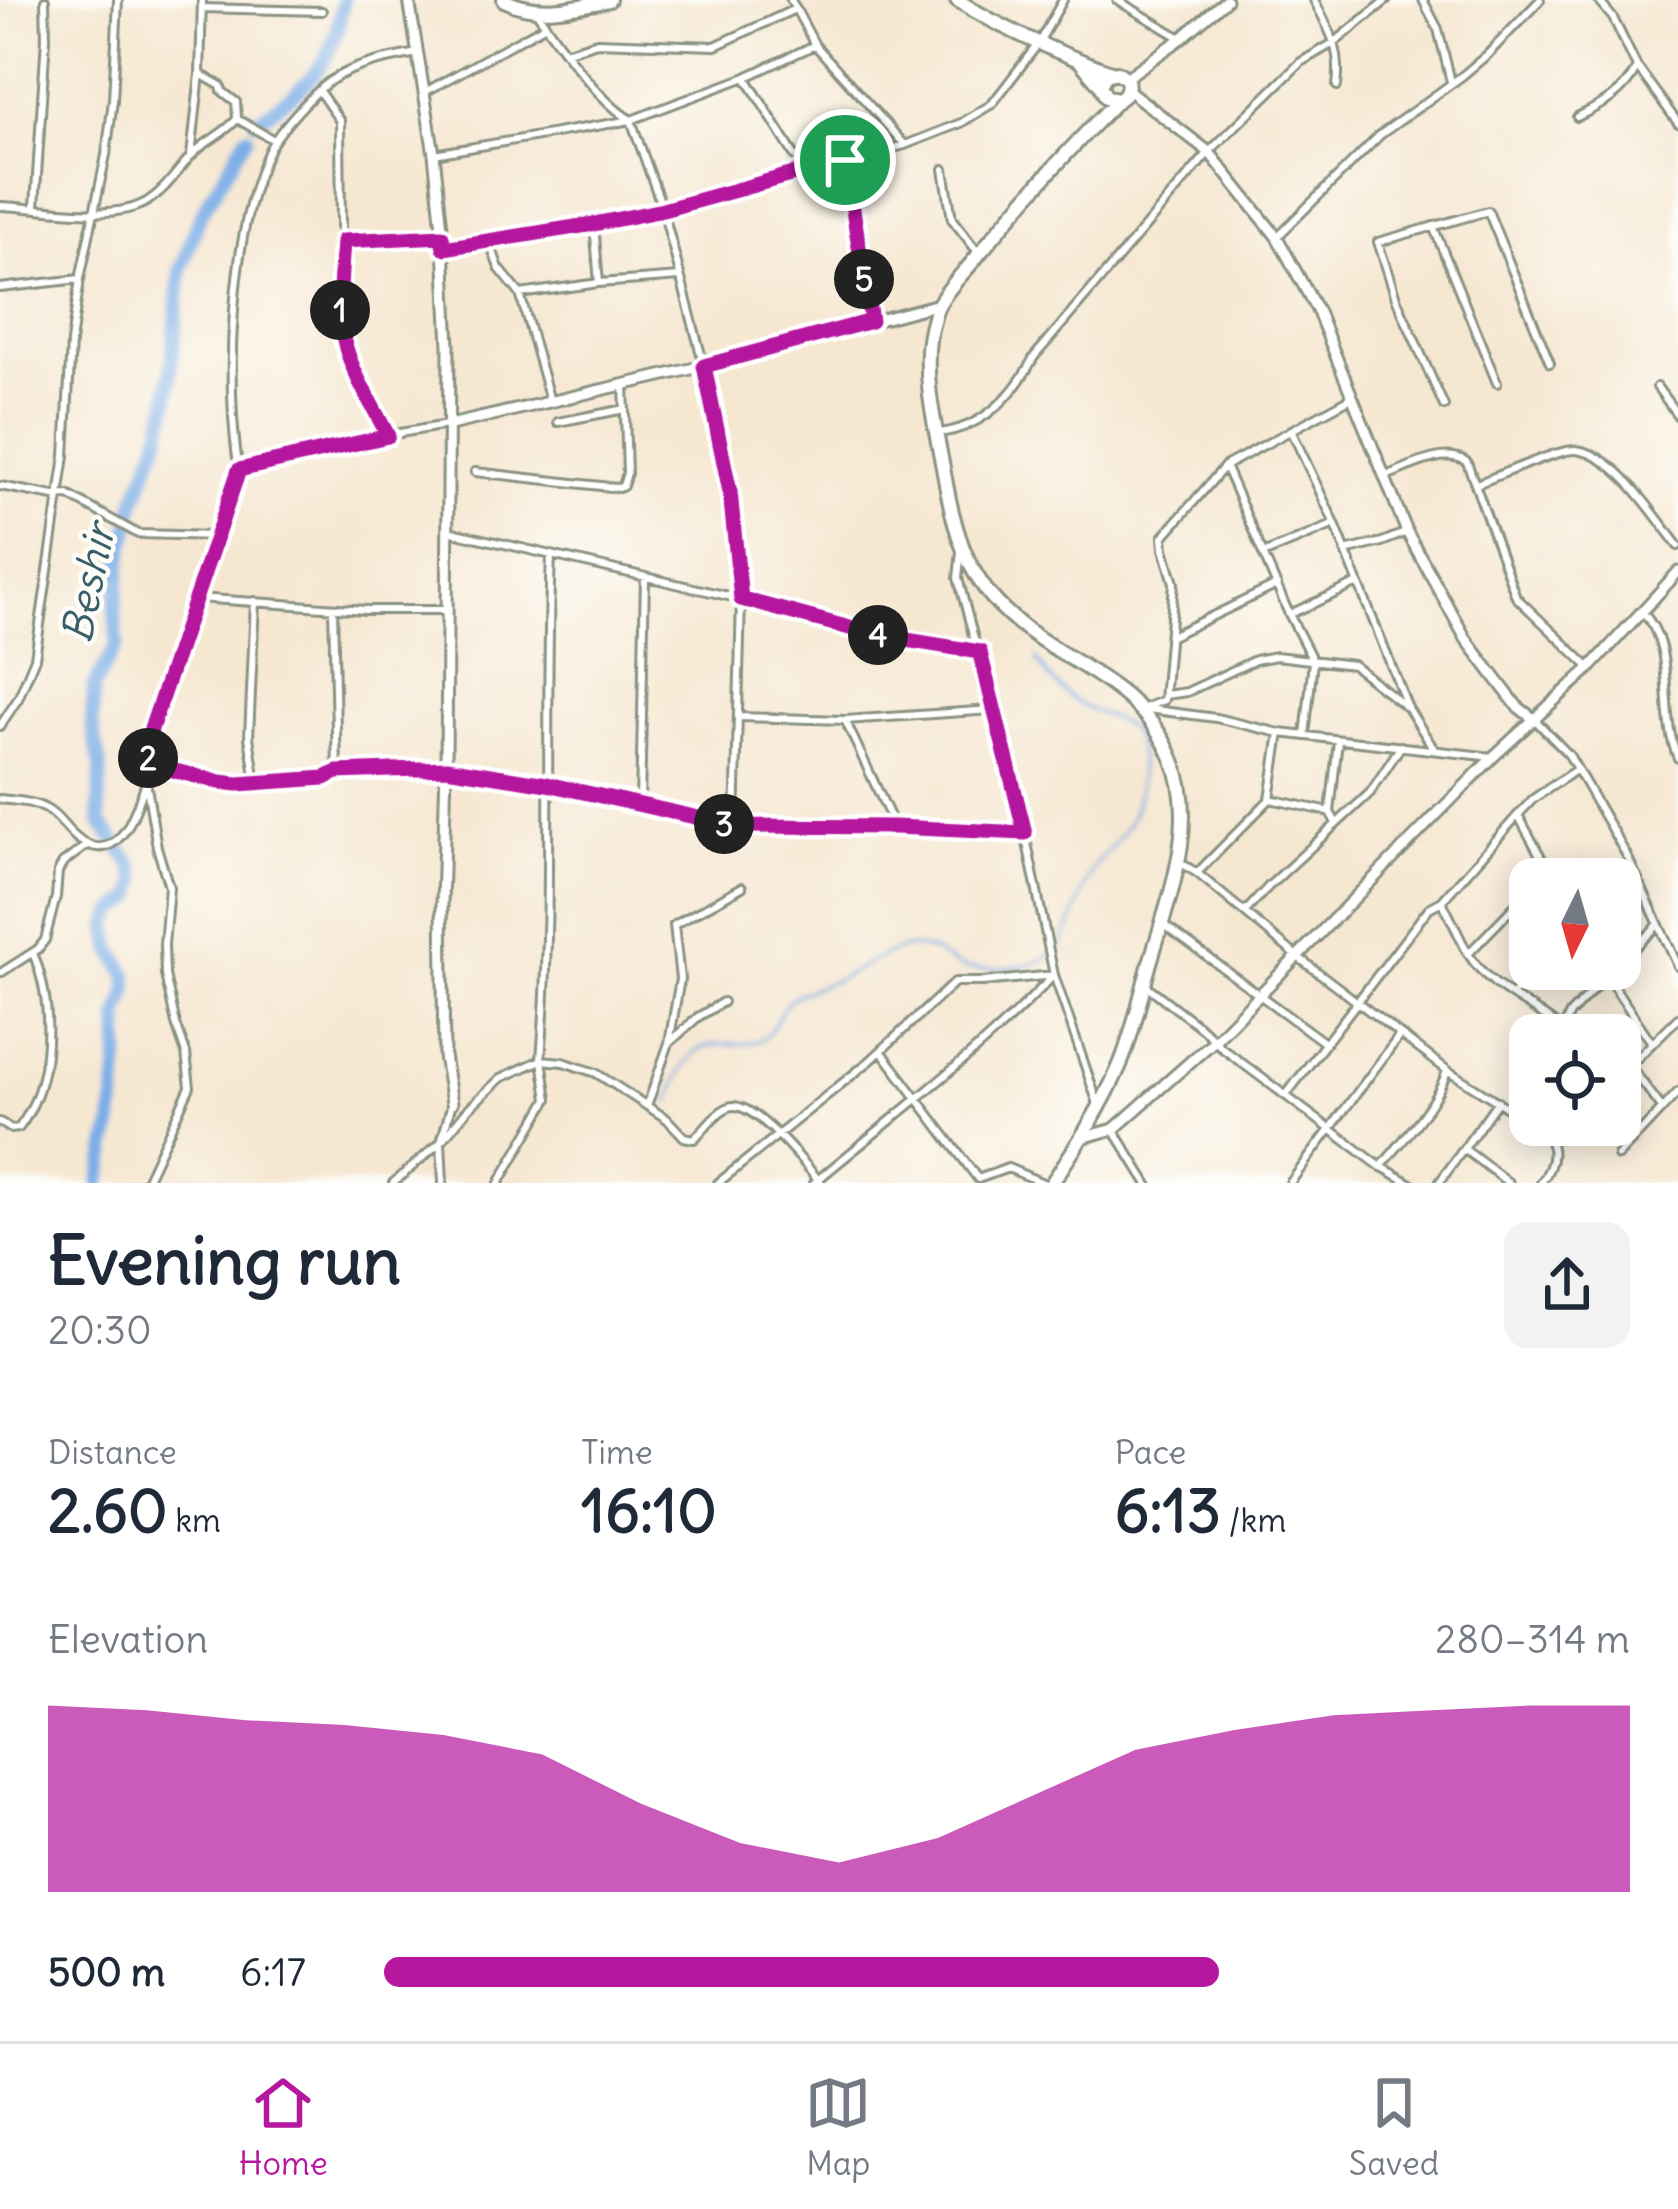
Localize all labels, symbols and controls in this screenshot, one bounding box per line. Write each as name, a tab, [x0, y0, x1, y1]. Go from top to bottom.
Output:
pin	[794, 109, 896, 211]
icon: arrive	[812, 127, 878, 193]
pin: 5	[834, 249, 894, 309]
text: 5	[855, 258, 873, 300]
pin: 1	[310, 280, 370, 340]
text: 1	[333, 289, 347, 331]
water label: Beshir	[50, 514, 127, 647]
pin: 4	[848, 605, 908, 665]
text: 4	[868, 614, 888, 656]
pin: 2	[118, 728, 178, 788]
text: 2	[139, 737, 157, 779]
pin: 3	[694, 794, 754, 854]
text: 3	[715, 803, 733, 845]
north arrow	[1509, 858, 1641, 990]
map controls	[1509, 858, 1641, 1146]
button: locate	[1509, 1014, 1641, 1146]
text: Evening run	[48, 1219, 401, 1302]
button: share	[1504, 1222, 1630, 1348]
text: 20:30	[48, 1306, 152, 1355]
text: Distance	[48, 1431, 177, 1473]
text: Time	[581, 1431, 653, 1473]
text: Pace	[1115, 1431, 1186, 1473]
text: 2.60	[48, 1473, 167, 1548]
text: 16:10	[581, 1473, 717, 1548]
text: 6:13	[1115, 1473, 1221, 1548]
text: km	[167, 1499, 221, 1541]
text: /km	[1221, 1499, 1286, 1541]
text: Elevation	[48, 1615, 208, 1664]
text: 280–314 m	[1435, 1615, 1630, 1664]
text: 500 m	[48, 1948, 165, 1997]
text: 6:17	[240, 1948, 306, 1997]
tab: Home	[239, 2070, 328, 2184]
tab: Map	[805, 2070, 871, 2184]
tab: Saved	[1349, 2070, 1439, 2184]

